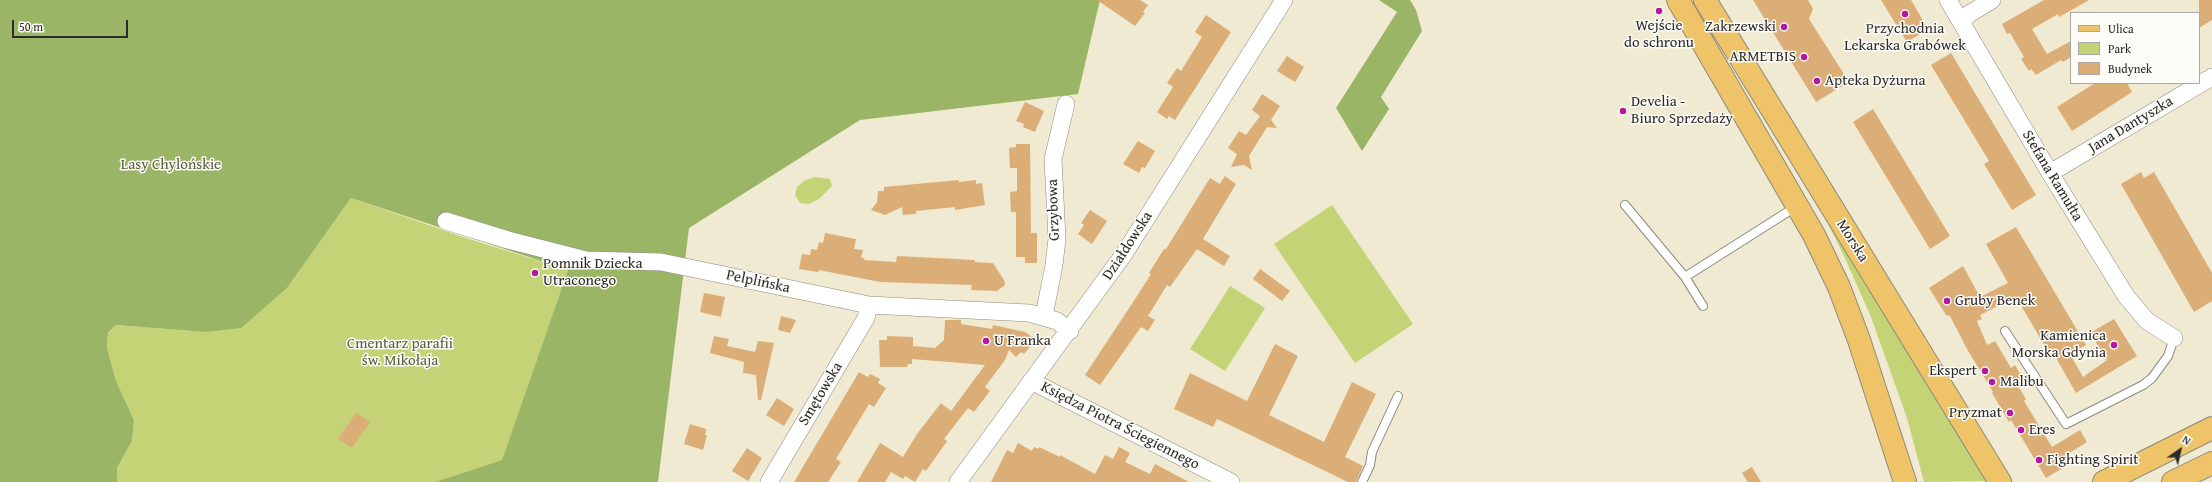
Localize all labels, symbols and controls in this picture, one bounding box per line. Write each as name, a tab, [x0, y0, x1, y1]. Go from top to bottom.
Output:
marker: Wejście do schronu	[1654, 6, 1664, 16]
marker: Przychodnia Lekarska Grabówek	[1900, 9, 1910, 19]
scale bar	[14, 12, 130, 38]
legend	[2070, 12, 2200, 84]
place label: Wejście do schronu	[1624, 17, 1694, 52]
text: 50 m	[19, 18, 43, 35]
place label: Zakrzewski	[1705, 18, 1776, 36]
place label: Przychodnia Lekarska Grabówek	[1844, 20, 1966, 55]
text: Ulica	[2108, 20, 2134, 37]
marker: Zakrzewski	[1779, 22, 1789, 32]
text: Park	[2108, 40, 2131, 57]
place label: ARMETBIS	[1730, 48, 1796, 66]
marker: ARMETBIS	[1799, 52, 1809, 62]
text: Budynek	[2108, 60, 2152, 77]
place label: Apteka Dyżurna	[1825, 72, 1925, 90]
marker: Apteka Dyżurna	[1812, 76, 1822, 86]
place label: Develia - Biuro Sprzedaży	[1631, 93, 1733, 128]
street label: Jana Dantyszka	[2086, 93, 2176, 157]
marker: Develia - Biuro Sprzedaży	[1618, 106, 1628, 116]
street label: Stefana Ramułta	[2018, 127, 2086, 225]
park label: Lasy Chylońskie	[121, 156, 221, 174]
street label: Grzybowa	[1044, 179, 1064, 241]
street label: Działdowska	[1099, 208, 1157, 284]
street label: Morska	[1832, 216, 1872, 266]
place label: Pomnik Dziecka Utraconego	[543, 255, 643, 290]
street label: Pelplińska	[724, 266, 792, 298]
marker: Pomnik Dziecka Utraconego	[530, 268, 540, 278]
place label: Gruby Benek	[1955, 292, 2035, 310]
marker: Gruby Benek	[1942, 296, 1952, 306]
place label: Kamienica Morska Gdynia	[2012, 327, 2106, 362]
place label: U Franka	[994, 332, 1051, 350]
park label: Cmentarz parafii św. Mikołaja	[347, 335, 453, 370]
marker: U Franka	[981, 336, 991, 346]
marker: Kamienica Morska Gdynia	[2109, 340, 2119, 350]
street label: Smętowska	[795, 359, 847, 429]
place label: Ekspert	[1929, 362, 1977, 380]
marker: Ekspert	[1980, 366, 1990, 376]
place label: Malibu	[2000, 373, 2044, 391]
marker: Malibu	[1987, 377, 1997, 387]
street label: Księdza Piotra Ściegiennego	[1038, 378, 1202, 474]
place label: Pryzmat	[1949, 404, 2002, 422]
marker: Pryzmat	[2005, 408, 2015, 418]
place label: Eres	[2029, 421, 2056, 439]
marker: Eres	[2016, 425, 2026, 435]
north arrow	[2160, 430, 2200, 470]
text: N	[2179, 431, 2194, 449]
place label: Fighting Spirit	[2047, 451, 2138, 469]
marker: Fighting Spirit	[2034, 455, 2044, 465]

